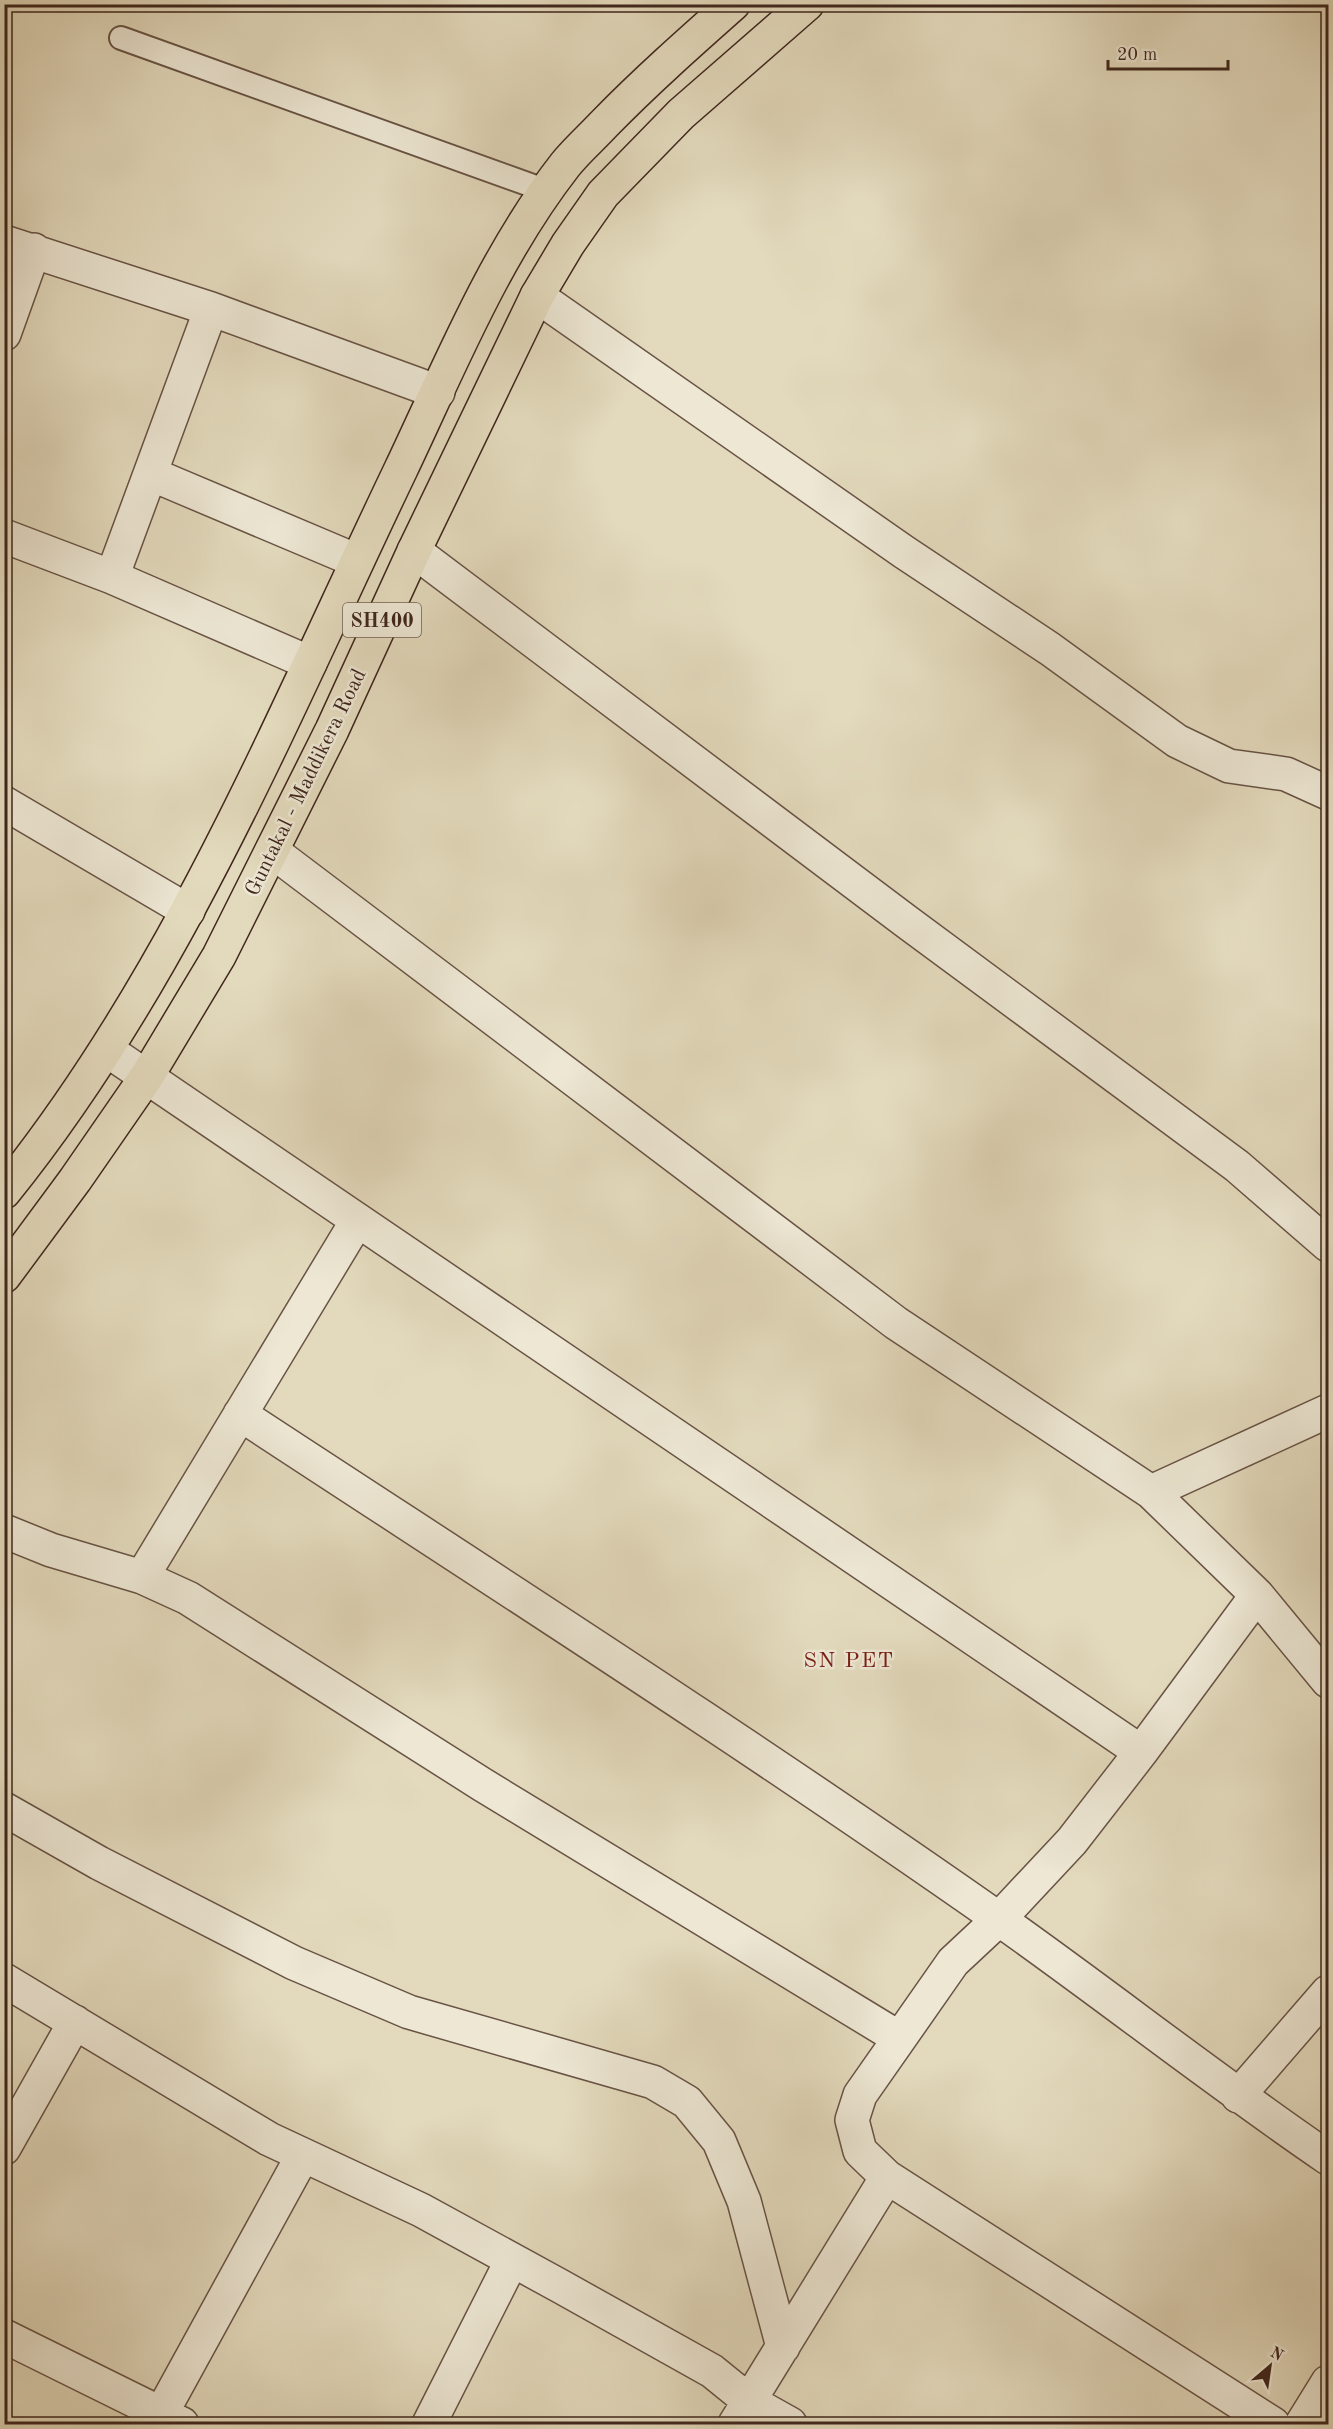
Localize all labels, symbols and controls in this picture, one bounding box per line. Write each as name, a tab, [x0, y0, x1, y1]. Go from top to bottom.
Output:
scale bar	[1108, 33, 1228, 71]
text: 20 m	[1117, 46, 1157, 64]
road number: SH400	[343, 603, 421, 637]
street label: Guntakal - Maddikera Road	[242, 666, 371, 899]
district label: SN PET	[803, 1650, 895, 1672]
north arrow	[1240, 2336, 1300, 2396]
text: N	[1267, 2345, 1286, 2365]

